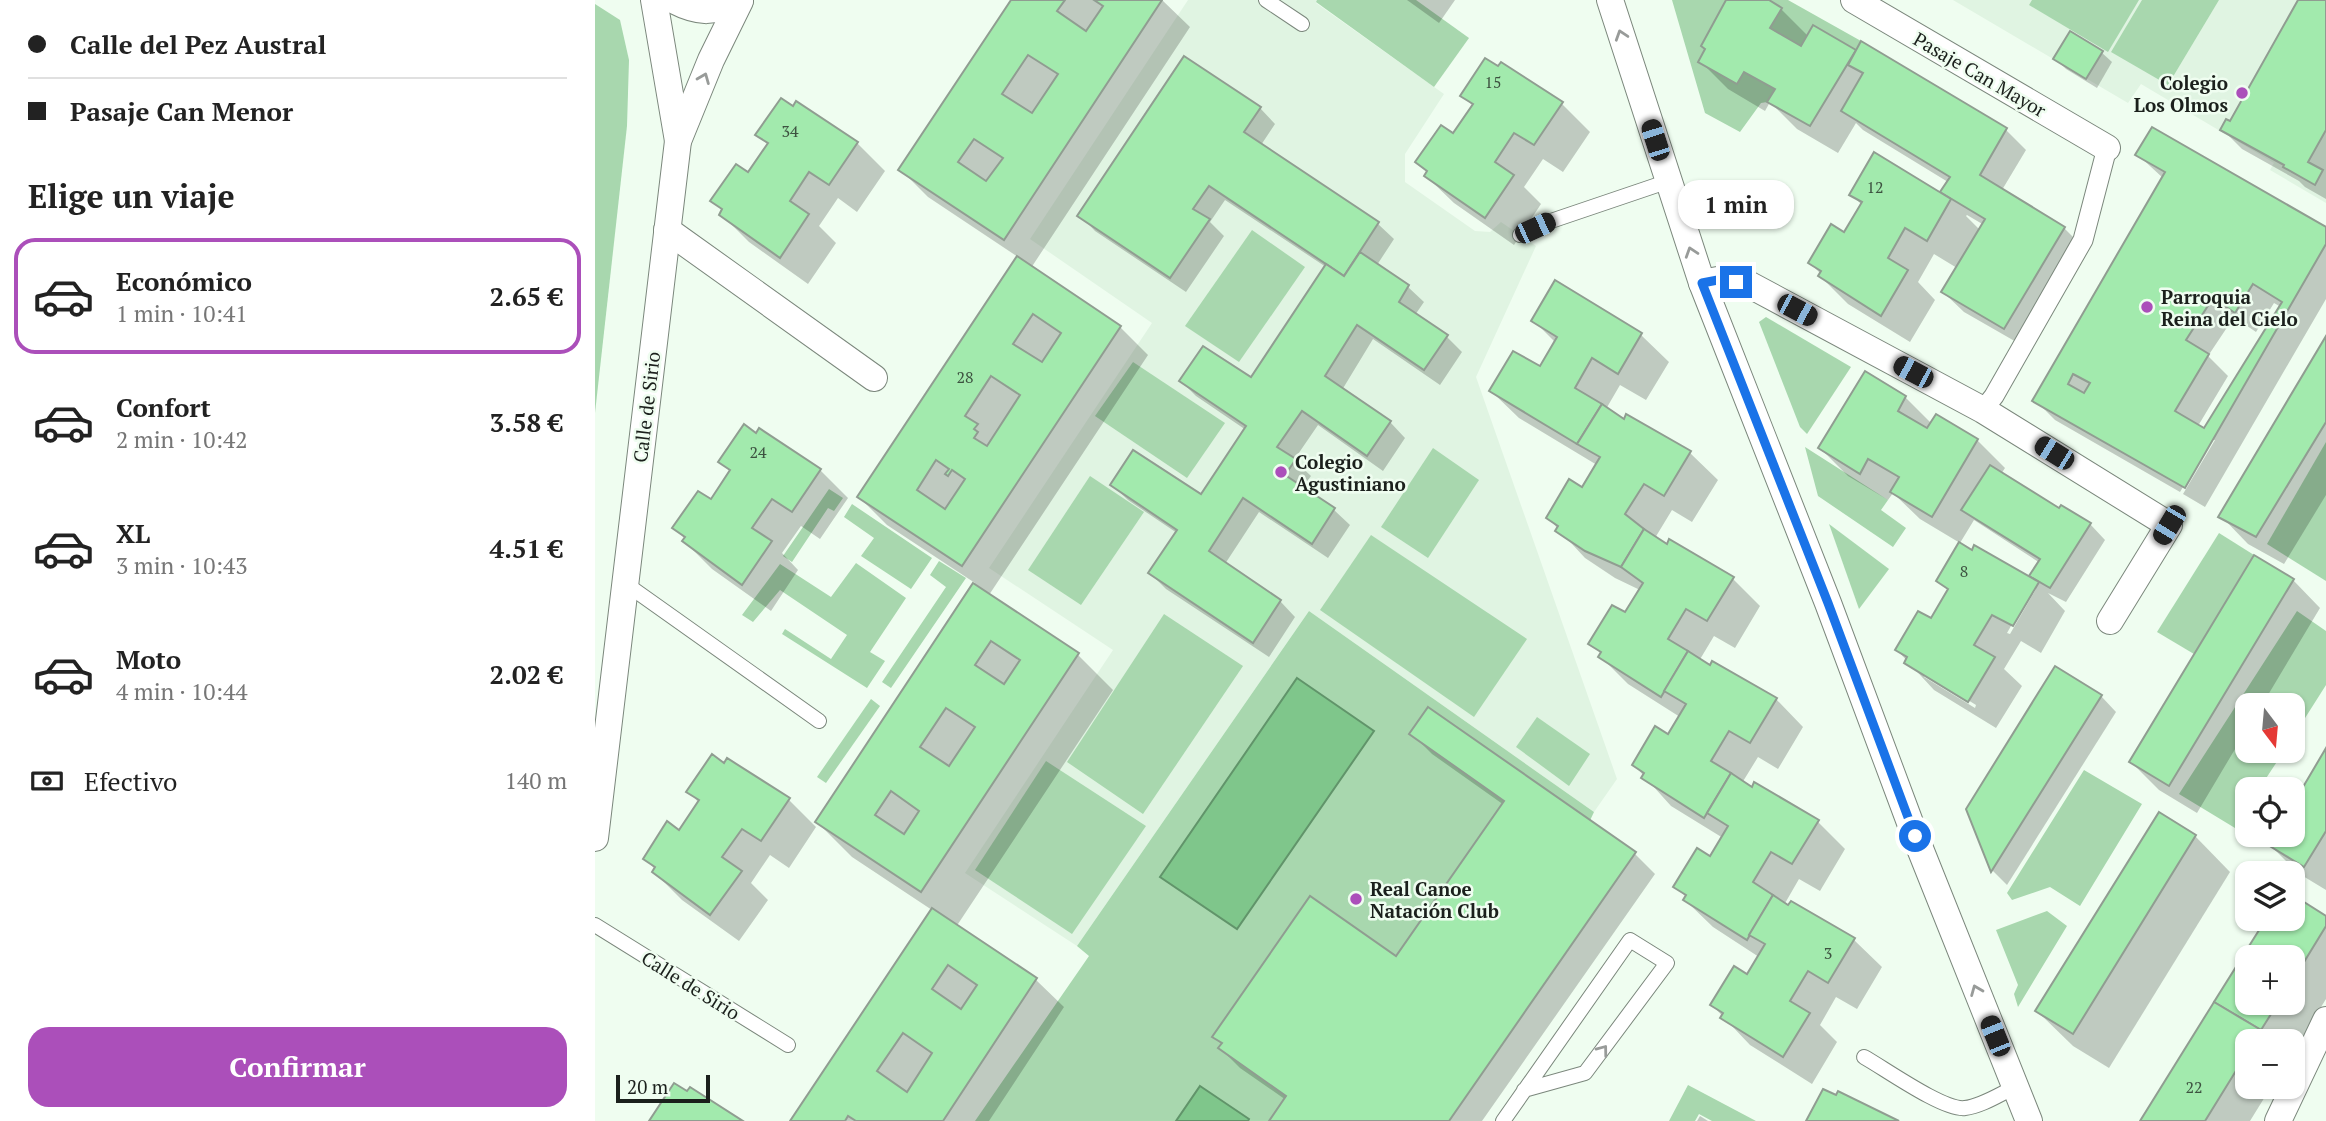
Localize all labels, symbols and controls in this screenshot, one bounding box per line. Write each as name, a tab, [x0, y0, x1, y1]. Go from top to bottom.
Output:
street label: Pasaje Can Mayor	[1909, 26, 2051, 122]
text: Calle del Pez Austral	[70, 27, 326, 61]
one-way arrow	[1615, 30, 1629, 42]
place label: Colegio Los Olmos	[2134, 70, 2228, 117]
house number: 15	[1484, 71, 1502, 93]
one-way arrow	[695, 73, 709, 85]
marker: Colegio Los Olmos	[2234, 85, 2250, 101]
text: Pasaje Can Menor	[70, 94, 293, 128]
car	[1639, 117, 1672, 163]
house number: 34	[781, 120, 799, 142]
text: Elige un viaje	[28, 175, 235, 217]
house number: 12	[1866, 176, 1884, 198]
callout: 1 min	[1678, 180, 1794, 230]
text: 1 min	[1705, 189, 1767, 220]
car	[1512, 210, 1559, 246]
one-way arrow	[1685, 246, 1700, 258]
text: Económico	[116, 264, 252, 298]
icon: car	[32, 265, 95, 328]
route end	[1720, 266, 1752, 298]
text: 2.65 €	[490, 279, 563, 313]
place label: Parroquia Reina del Cielo	[2161, 284, 2298, 331]
car	[1774, 291, 1821, 329]
text: 1 min · 10:41	[116, 298, 248, 329]
marker: Parroquia Reina del Cielo	[2139, 299, 2155, 315]
street label: Calle de Sirio	[627, 350, 665, 464]
car	[1890, 353, 1937, 391]
house number: 28	[956, 366, 974, 388]
text: Confort	[116, 390, 211, 424]
icon: car	[32, 391, 95, 454]
text: 3.58 €	[490, 405, 563, 439]
text: 2 min · 10:42	[116, 424, 248, 455]
car	[2031, 433, 2078, 473]
house number: 24	[749, 441, 767, 463]
place label: Colegio Agustiniano	[1295, 449, 1406, 496]
marker: Colegio Agustiniano	[1273, 464, 1289, 480]
car	[2150, 502, 2189, 548]
text: XL	[116, 516, 150, 550]
icon: car	[32, 517, 95, 580]
text: 4.51 €	[490, 531, 563, 565]
text: 3 min · 10:43	[116, 550, 248, 581]
house number: 8	[1960, 560, 1968, 582]
text: Moto	[116, 642, 181, 676]
icon: car	[32, 643, 95, 706]
text: 2.02 €	[490, 657, 563, 691]
text: 4 min · 10:44	[116, 676, 248, 707]
north arrow	[2235, 693, 2305, 763]
map controls	[2235, 693, 2305, 1099]
icon: cash	[28, 762, 66, 800]
text: Efectivo	[84, 764, 177, 798]
text: 140 m	[505, 765, 567, 796]
button: locate	[2235, 777, 2305, 847]
route start	[1899, 820, 1931, 852]
button: layers	[2235, 861, 2305, 931]
place label: Real Canoe Natación Club	[1370, 876, 1499, 923]
marker: Real Canoe Natación Club	[1348, 891, 1364, 907]
house number: 3	[1824, 942, 1832, 964]
street label: Calle de Sirio	[637, 945, 745, 1025]
button: +	[2235, 945, 2305, 1015]
one-way arrow	[1971, 984, 1985, 996]
car	[1978, 1013, 2013, 1059]
button: Confirmar	[28, 1027, 567, 1107]
button: −	[2235, 1029, 2305, 1099]
one-way arrow	[1595, 1045, 1607, 1058]
scale bar	[616, 1072, 711, 1104]
text: 20 m	[627, 1074, 668, 1099]
house number: 22	[2185, 1076, 2203, 1098]

